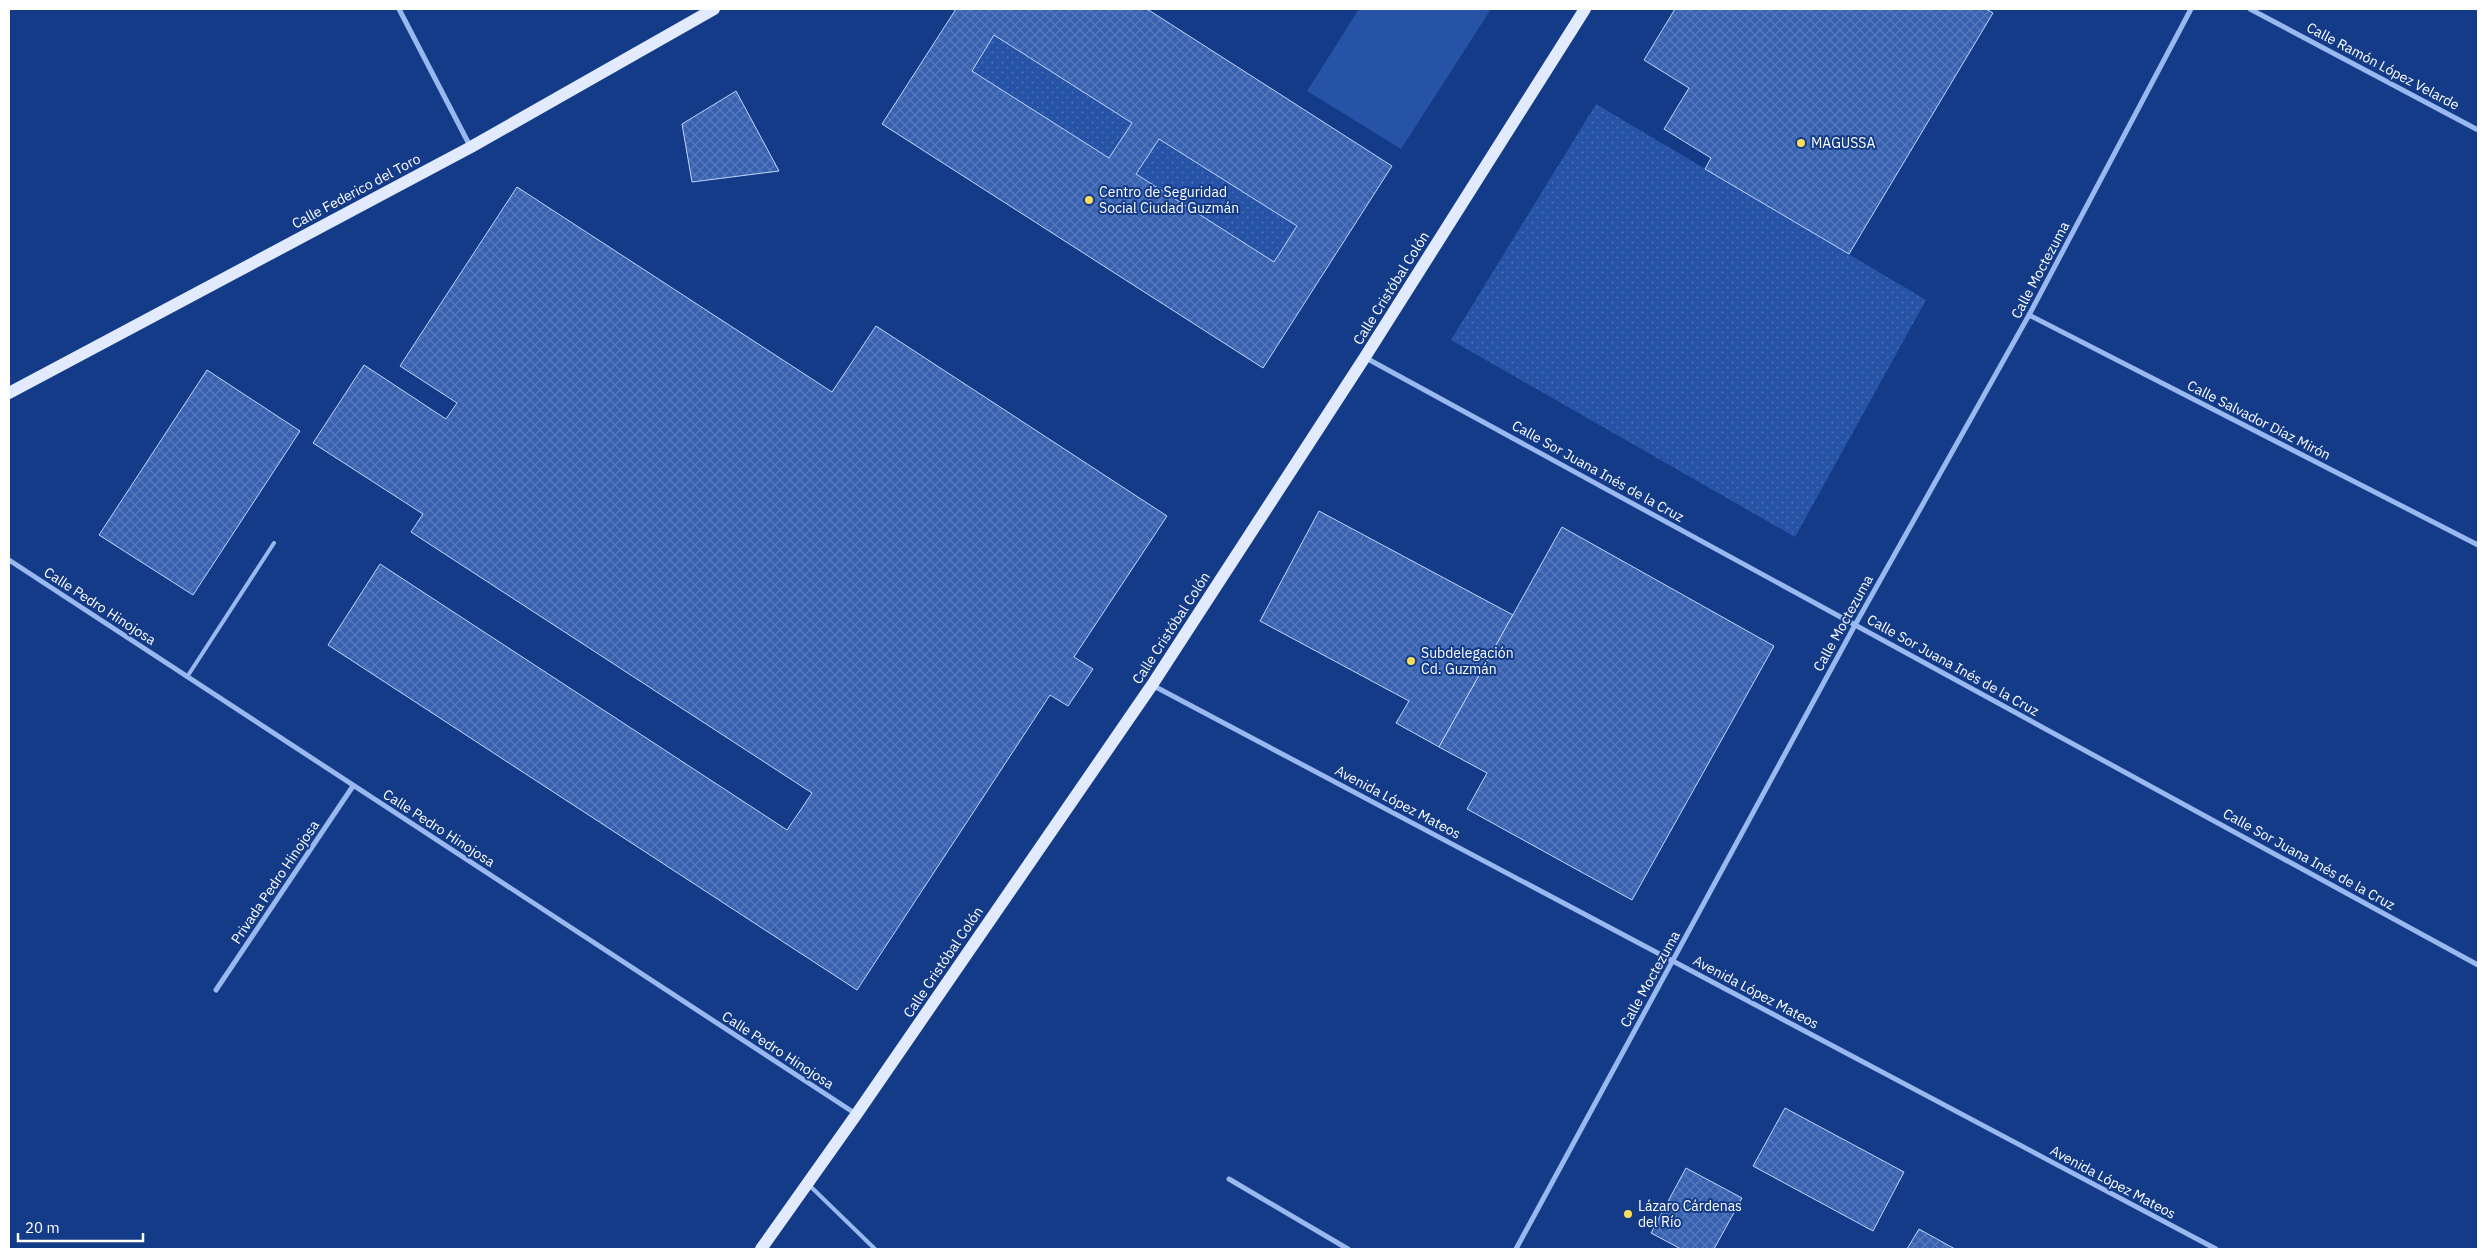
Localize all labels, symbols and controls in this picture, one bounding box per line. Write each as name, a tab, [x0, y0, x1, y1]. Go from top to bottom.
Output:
street label: Calle Ramón López Velarde	[2303, 18, 2463, 114]
place label: MAGUSSA	[1811, 134, 1875, 152]
marker: MAGUSSA	[1795, 137, 1807, 149]
street label: Calle Federico del Toro	[289, 149, 424, 233]
place label: Centro de Seguridad Social Ciudad Guzmán	[1099, 183, 1239, 217]
marker: Centro de Seguridad Social Ciudad Guzmán	[1083, 194, 1095, 206]
street label: Calle Moctezuma	[2007, 218, 2073, 322]
street label: Calle Cristóbal Colón	[1349, 228, 1433, 348]
street label: Calle Salvador Díaz Mirón	[2184, 376, 2334, 464]
street label: Calle Sor Juana Inés de la Cruz	[1509, 416, 1688, 526]
street label: Calle Pedro Hinojosa	[41, 563, 160, 649]
street label: Calle Cristóbal Colón	[1128, 568, 1214, 688]
street label: Calle Moctezuma	[1809, 571, 1877, 674]
street label: Calle Sor Juana Inés de la Cruz	[1864, 610, 2043, 720]
place label: Subdelegación Cd. Guzmán	[1421, 644, 1514, 678]
marker: Subdelegación Cd. Guzmán	[1405, 655, 1417, 667]
street label: Avenida López Mateos	[1332, 761, 1464, 843]
street label: Calle Pedro Hinojosa	[380, 785, 499, 871]
street label: Calle Sor Juana Inés de la Cruz	[2220, 804, 2399, 914]
street label: Privada Pedro Hinojosa	[227, 816, 323, 947]
street label: Calle Cristóbal Colón	[899, 903, 987, 1021]
street label: Calle Moctezuma	[1616, 927, 1684, 1030]
street label: Avenida López Mateos	[1690, 951, 1822, 1033]
street label: Calle Pedro Hinojosa	[719, 1007, 838, 1093]
street label: Avenida López Mateos	[2047, 1141, 2179, 1223]
place label: Lázaro Cárdenas del Río	[1638, 1197, 1742, 1231]
marker: Lázaro Cárdenas del Río	[1622, 1208, 1634, 1220]
scale bar	[18, 1210, 142, 1242]
text: 20 m	[25, 1218, 60, 1237]

